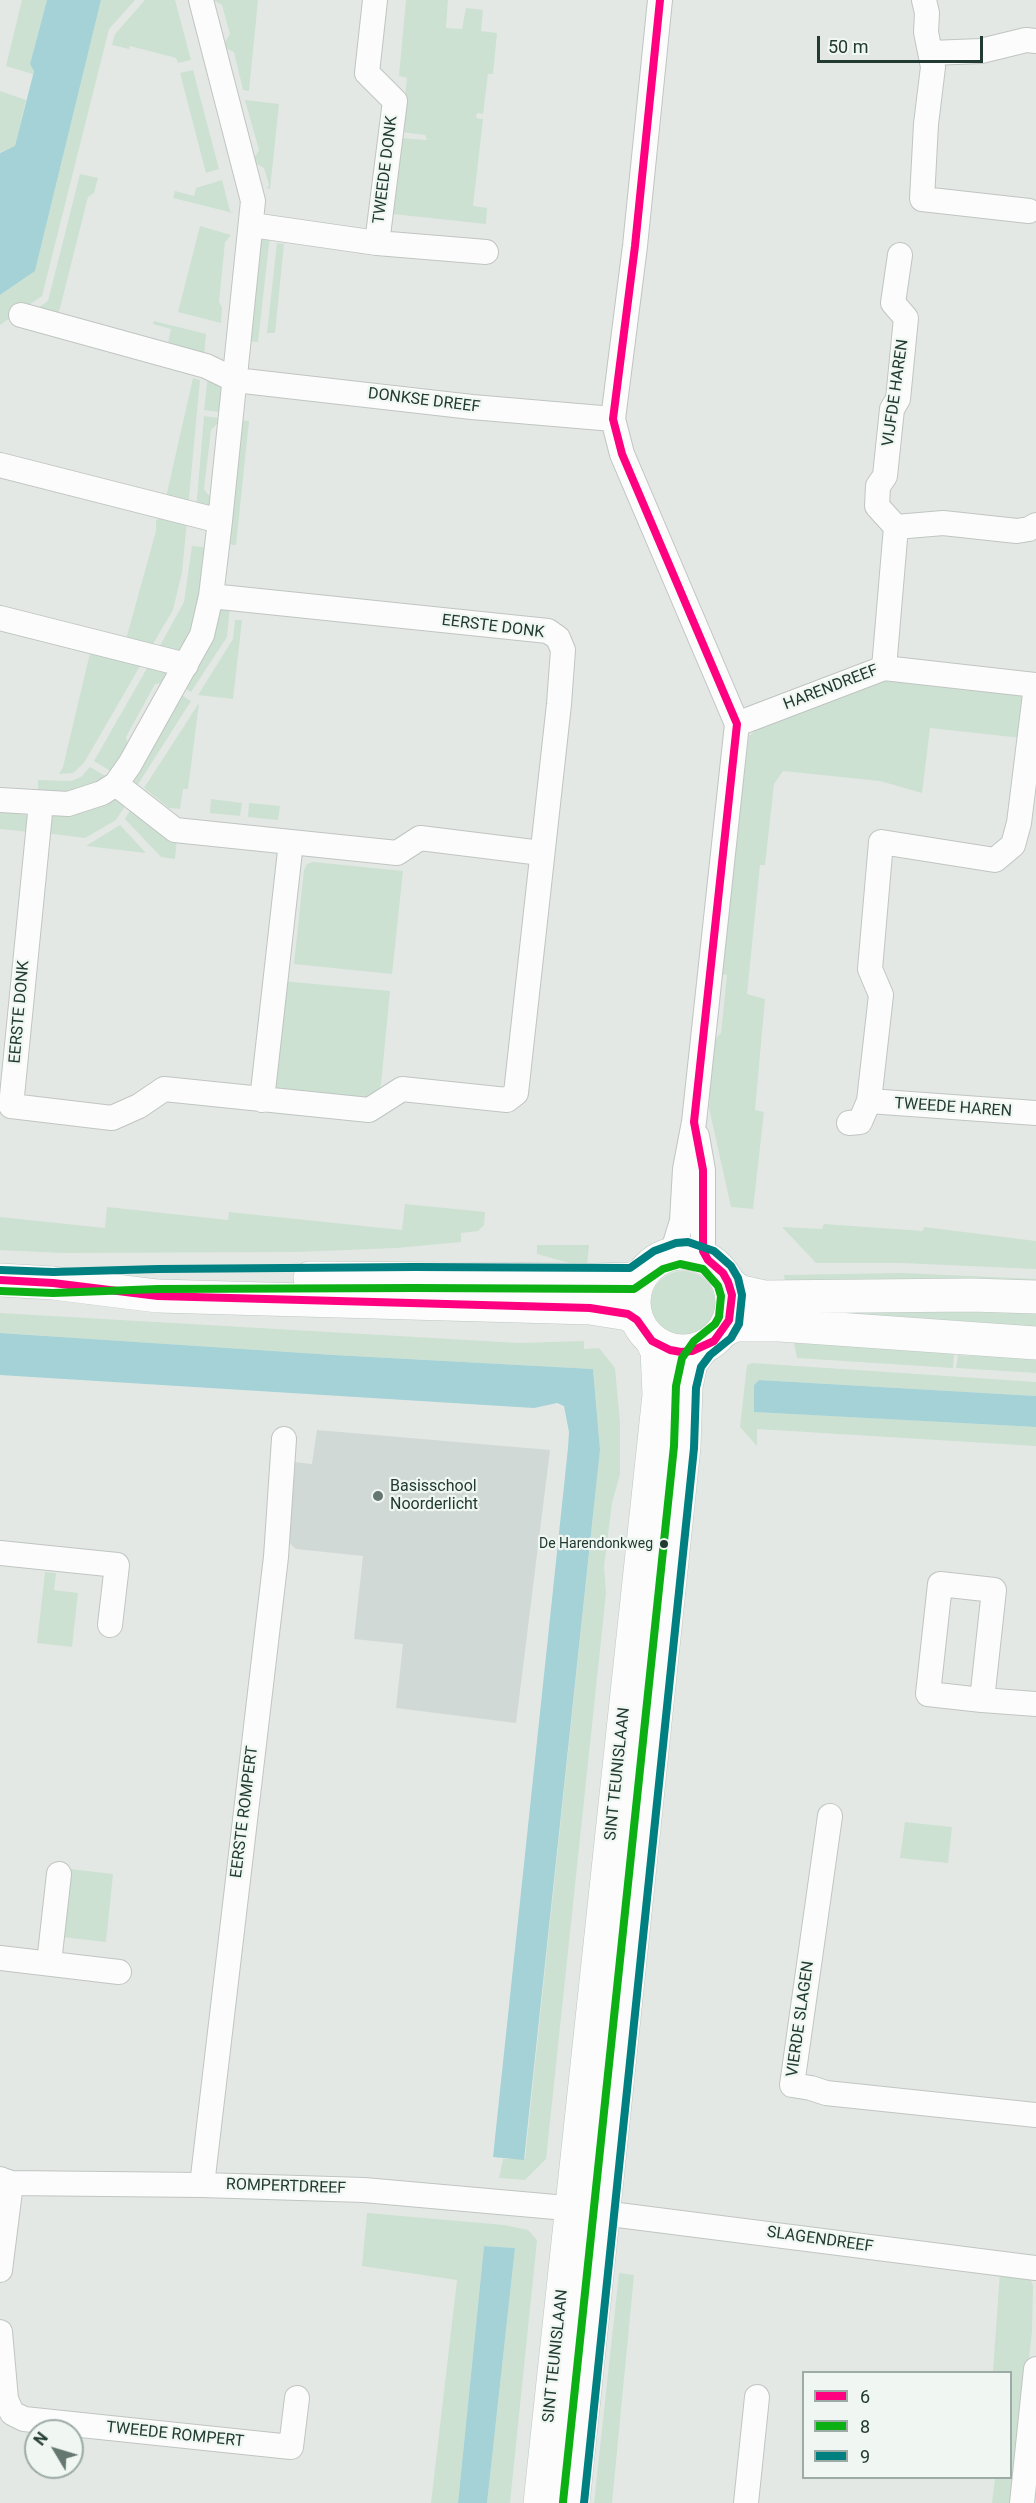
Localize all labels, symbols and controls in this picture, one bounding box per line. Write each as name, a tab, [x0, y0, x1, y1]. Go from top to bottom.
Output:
scale bar	[820, 24, 986, 62]
text: 50 m	[828, 36, 868, 57]
street label: TWEEDE DONK	[370, 115, 402, 225]
street label: VIJFDE HAREN	[879, 338, 913, 448]
street label: DONKSE DREEF	[367, 385, 481, 417]
street label: EERSTE DONK	[441, 611, 545, 643]
street label: HARENDREEF	[781, 661, 881, 715]
street label: EERSTE DONK	[6, 960, 34, 1064]
street label: TWEEDE HAREN	[893, 1094, 1013, 1122]
place label: Basisschool Noorderlicht	[390, 1477, 478, 1515]
marker: Basisschool Noorderlicht	[371, 1489, 385, 1503]
place label: De Harendonkweg	[539, 1536, 653, 1552]
marker: De Harendonkweg	[658, 1538, 670, 1550]
street label: SINT TEUNISLAAN	[601, 1706, 635, 1842]
street label: EERSTE ROMPERT	[227, 1745, 263, 1879]
street label: VIERDE SLAGEN	[783, 1960, 819, 2078]
street label: ROMPERTDREEF	[226, 2175, 346, 2199]
street label: SLAGENDREEF	[765, 2223, 875, 2257]
street label: SINT TEUNISLAAN	[539, 2288, 573, 2424]
legend	[802, 2371, 1012, 2479]
text: 6	[860, 2386, 870, 2407]
text: 8	[860, 2416, 870, 2437]
street label: TWEEDE ROMPERT	[105, 2418, 245, 2452]
north arrow	[24, 2419, 84, 2479]
text: N	[30, 2429, 52, 2449]
text: 9	[860, 2446, 870, 2467]

